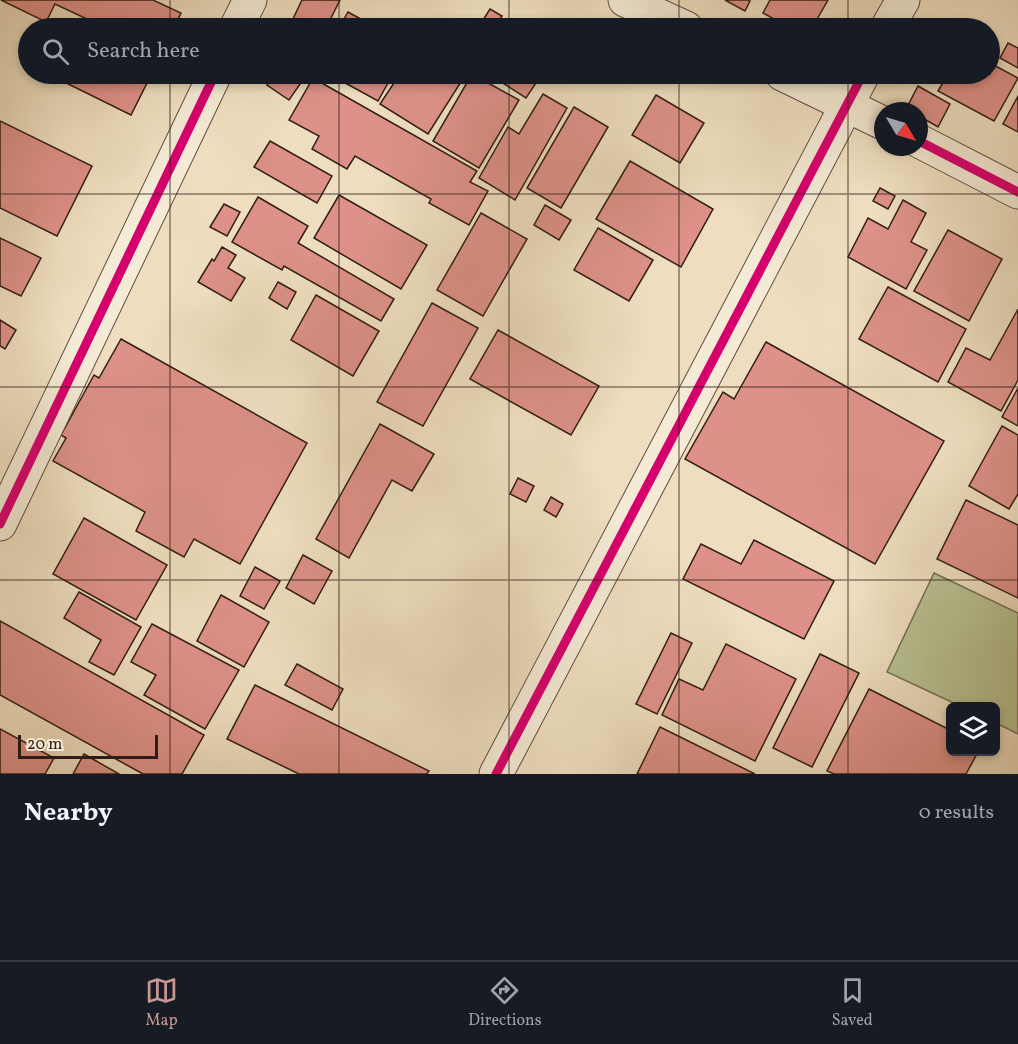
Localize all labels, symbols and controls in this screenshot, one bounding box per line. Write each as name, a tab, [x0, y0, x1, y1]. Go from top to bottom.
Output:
search box	[18, 18, 1000, 84]
icon: search	[39, 35, 72, 68]
text: Search here	[87, 36, 200, 67]
north arrow	[874, 102, 928, 156]
map controls	[946, 702, 1000, 756]
button: layers	[946, 702, 1000, 756]
scale bar	[18, 732, 158, 760]
text: 20 m	[27, 734, 62, 756]
text: Nearby	[24, 795, 113, 831]
text: 0 results	[919, 799, 994, 827]
tab: Map	[145, 974, 178, 1032]
tab: Directions	[468, 974, 542, 1032]
tab: Saved	[832, 974, 873, 1032]

